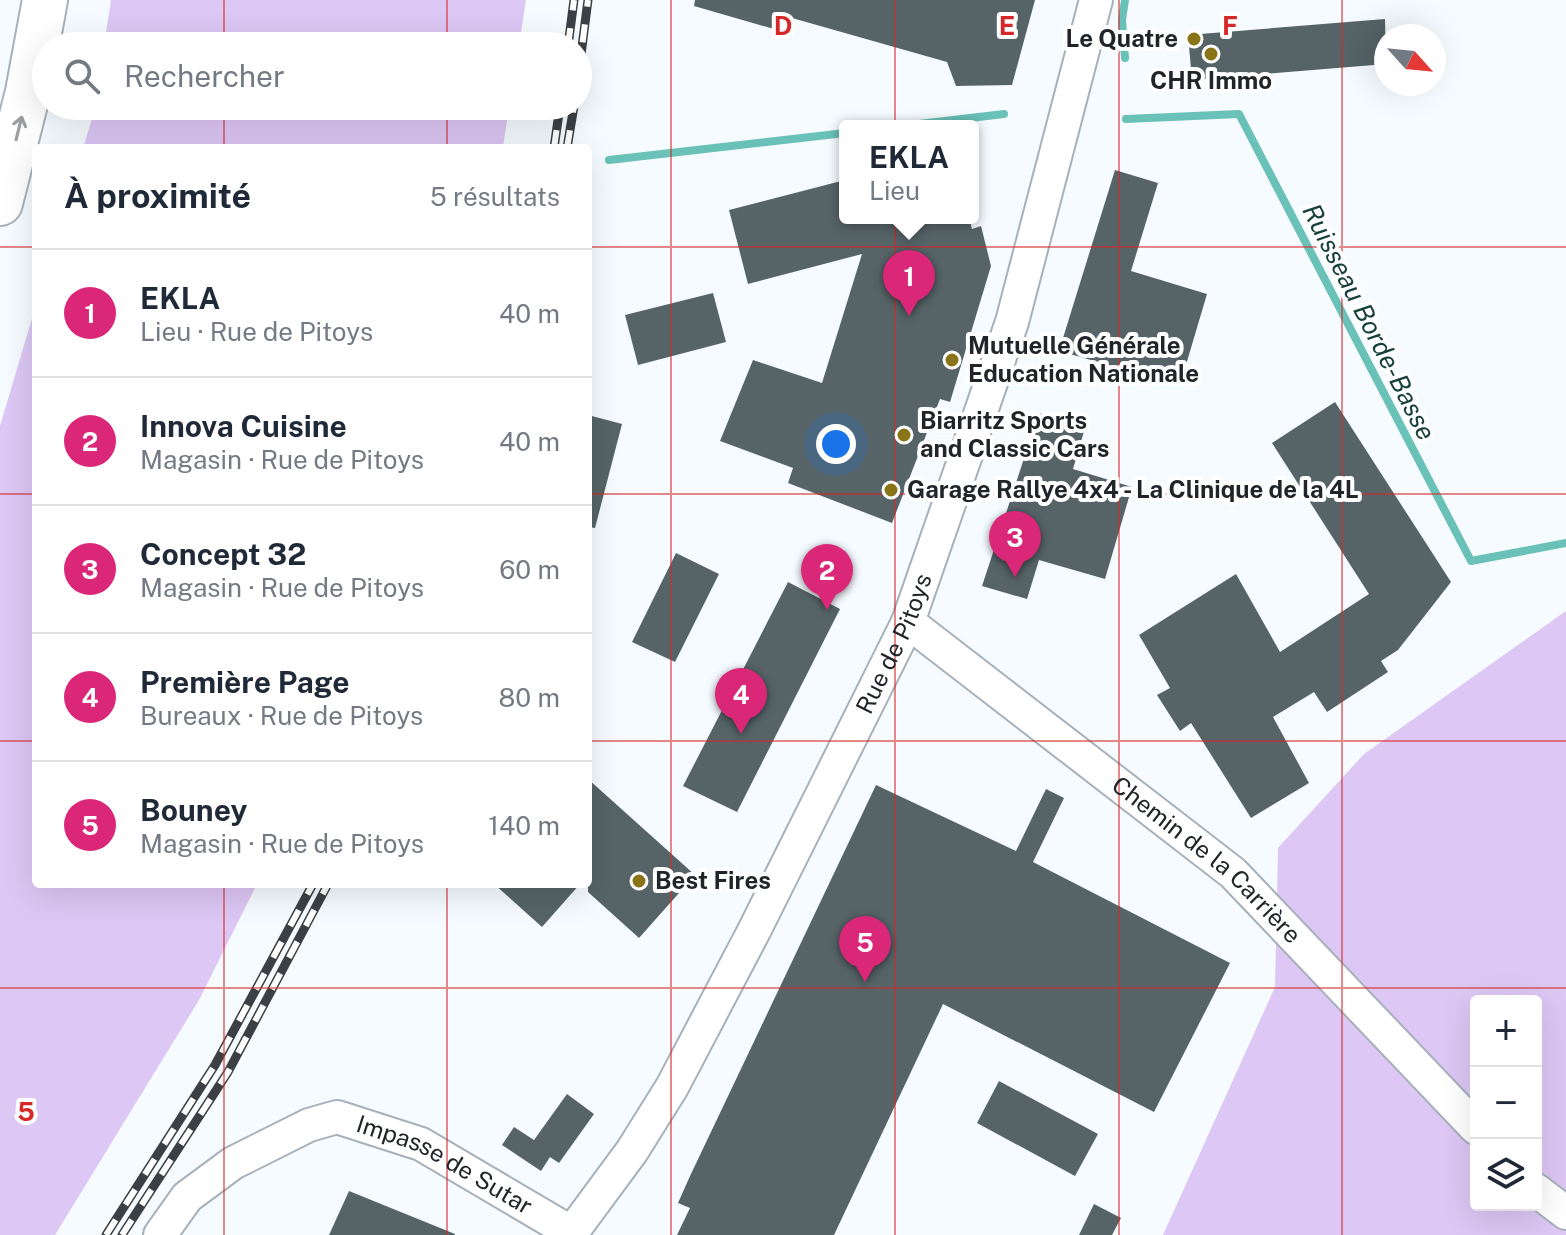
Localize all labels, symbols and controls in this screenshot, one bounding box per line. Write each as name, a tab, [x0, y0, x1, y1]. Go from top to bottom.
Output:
text: D	[774, 10, 792, 41]
text: E	[999, 10, 1015, 41]
text: F	[1222, 10, 1238, 41]
place label: Le Quatre	[1066, 24, 1178, 52]
north arrow	[1374, 24, 1446, 96]
marker: Le Quatre	[1185, 30, 1203, 48]
search box	[32, 32, 592, 120]
marker: CHR Immo	[1202, 45, 1220, 63]
icon: search	[60, 54, 104, 98]
text: Rechercher	[124, 58, 285, 94]
place label: CHR Immo	[1150, 66, 1272, 94]
one-way arrow	[13, 115, 28, 141]
popup	[839, 120, 979, 224]
text: EKLA	[869, 139, 949, 175]
text: Lieu	[869, 175, 920, 206]
text: À proximité	[64, 176, 251, 216]
text: 5 résultats	[430, 181, 560, 212]
water label: Ruisseau Borde-Basse	[1296, 198, 1443, 445]
pin: 1	[883, 250, 935, 316]
text: EKLA	[140, 280, 220, 316]
text: 1	[84, 298, 96, 329]
text: 40 m	[499, 298, 560, 329]
text: Lieu · Rue de Pitoys	[140, 316, 373, 347]
place label: Mutuelle Générale Education Nationale	[968, 331, 1199, 387]
marker: Mutuelle Générale Education Nationale	[943, 351, 961, 369]
place label: Biarritz Sports and Classic Cars	[920, 406, 1109, 462]
text: Innova Cuisine	[140, 408, 347, 444]
your location	[816, 424, 856, 464]
text: 2	[82, 426, 98, 457]
text: 40 m	[499, 426, 560, 457]
marker: Biarritz Sports and Classic Cars	[895, 426, 913, 444]
text: Magasin · Rue de Pitoys	[140, 444, 424, 475]
place label: Garage Rallye 4x4 - La Clinique de la 4L	[907, 475, 1359, 503]
marker: Garage Rallye 4x4 - La Clinique de la 4L	[882, 481, 900, 499]
pin: 3	[989, 511, 1041, 577]
text: Concept 32	[140, 536, 306, 572]
pin: 2	[801, 544, 853, 610]
text: 3	[81, 554, 99, 585]
text: 60 m	[499, 554, 560, 585]
street label: Rue de Pitoys	[850, 570, 937, 718]
text: Magasin · Rue de Pitoys	[140, 572, 424, 603]
text: Première Page	[140, 664, 350, 700]
pin: 4	[715, 668, 767, 734]
text: 4	[81, 682, 99, 713]
text: 80 m	[499, 682, 560, 713]
text: Bureaux · Rue de Pitoys	[140, 700, 423, 731]
street label: Chemin de la Carrière	[1107, 770, 1307, 948]
text: Bouney	[140, 792, 247, 828]
text: 5	[81, 810, 99, 841]
text: 140 m	[488, 810, 560, 841]
text: Magasin · Rue de Pitoys	[140, 828, 424, 859]
place label: Best Fires	[655, 866, 771, 894]
marker: Best Fires	[630, 872, 648, 890]
pin: 5	[839, 916, 891, 982]
map controls	[1470, 995, 1542, 1211]
button: +	[1470, 995, 1542, 1067]
button: −	[1470, 1067, 1542, 1139]
text: 5	[17, 1096, 35, 1127]
street label: Impasse de Sutar	[353, 1109, 538, 1220]
button: layers	[1470, 1139, 1542, 1211]

